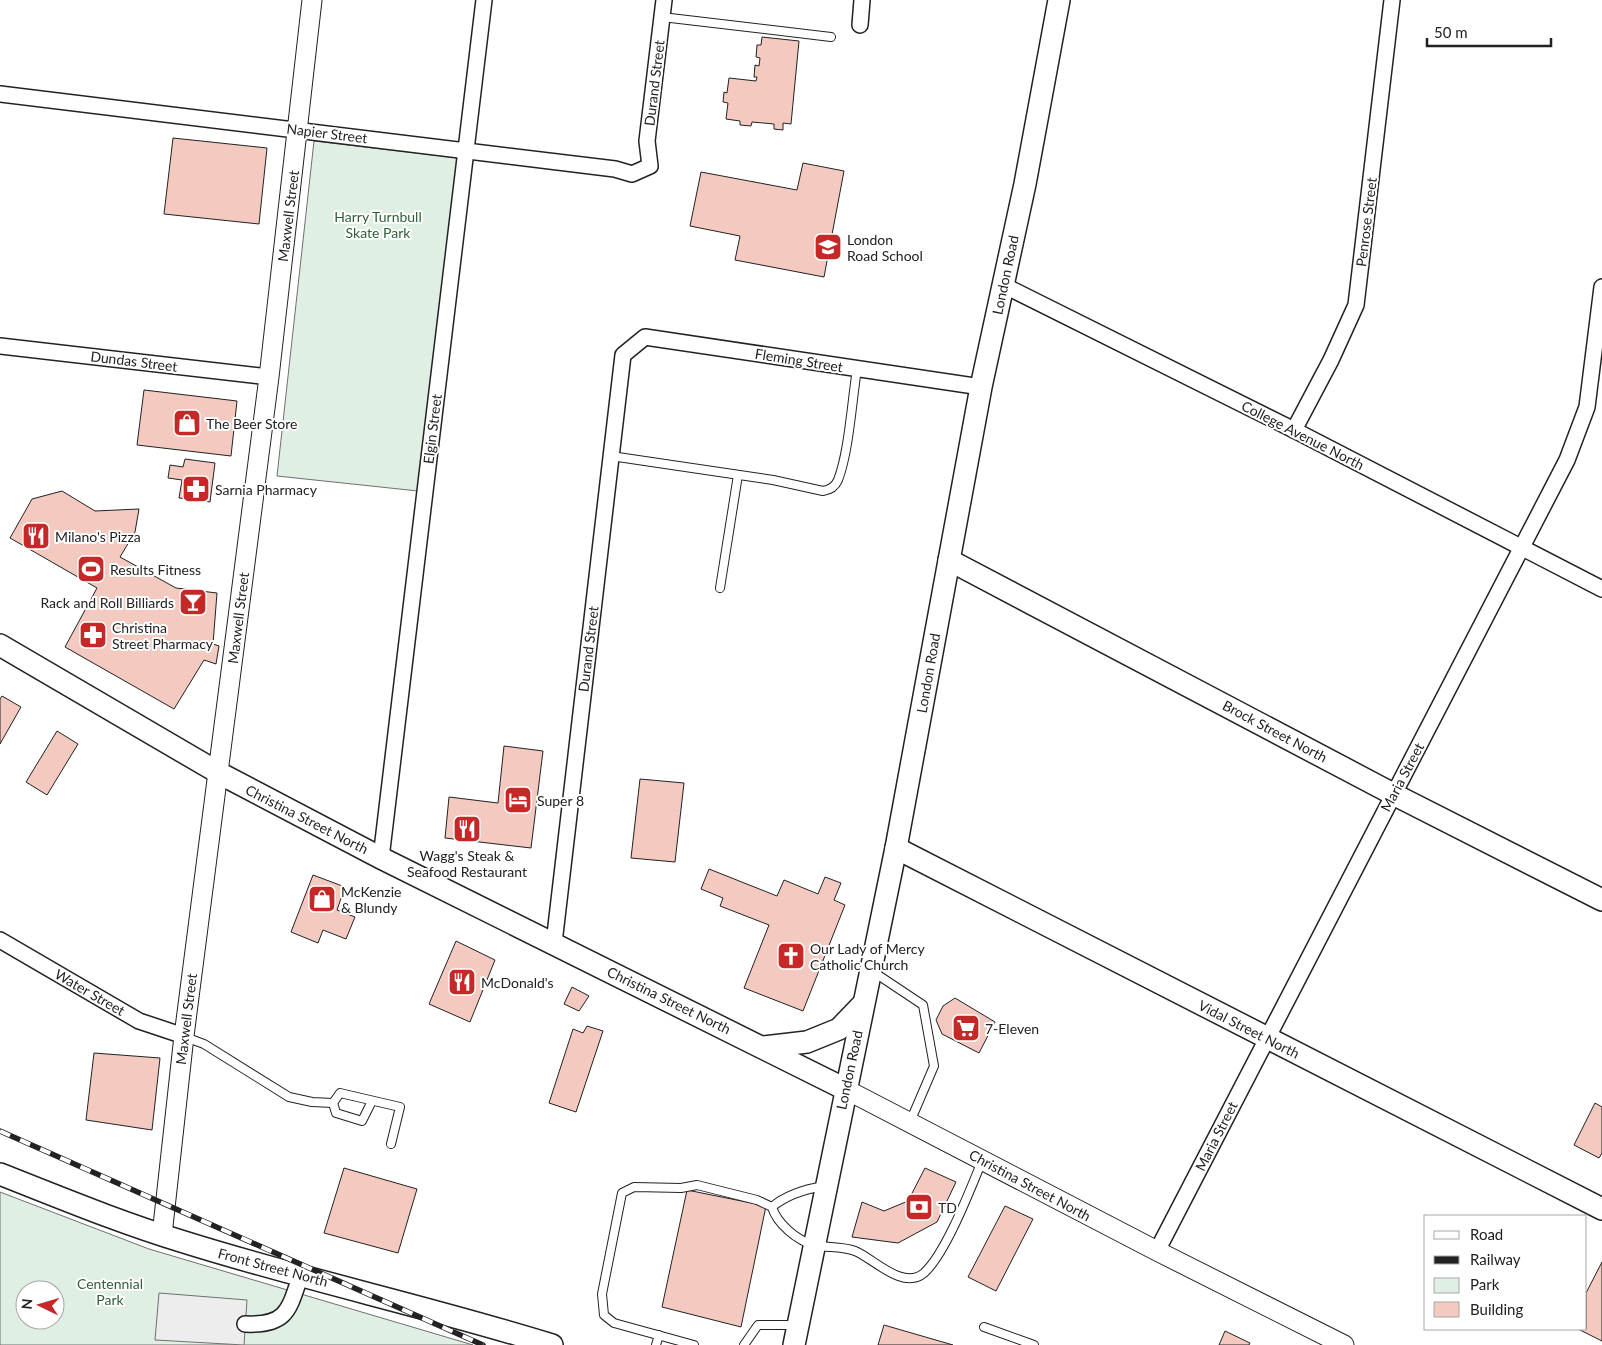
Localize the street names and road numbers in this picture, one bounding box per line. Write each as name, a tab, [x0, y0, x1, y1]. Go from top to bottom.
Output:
street label: Durand Street	[640, 39, 668, 127]
street label: Napier Street	[286, 120, 368, 146]
street label: Maxwell Street	[274, 169, 302, 263]
street label: Penrose Street	[1352, 176, 1380, 268]
street label: London Road	[988, 234, 1022, 316]
street label: Fleming Street	[754, 345, 844, 375]
street label: Dundas Street	[90, 347, 178, 375]
street label: Elgin Street	[419, 393, 445, 465]
street label: College Avenue North	[1239, 397, 1367, 473]
street label: Maxwell Street	[224, 571, 252, 665]
street label: Durand Street	[574, 605, 602, 693]
street label: London Road	[913, 632, 943, 714]
street label: Brock Street North	[1220, 696, 1330, 766]
street label: Maria Street	[1377, 740, 1427, 814]
street label: Christina Street North	[243, 781, 371, 857]
street label: Christina Street North	[604, 963, 734, 1037]
street label: Water Street	[52, 965, 128, 1019]
street label: Maxwell Street	[172, 972, 200, 1066]
street label: Vidal Street North	[1196, 996, 1302, 1062]
street label: London Road	[832, 1029, 866, 1111]
street label: Maria Street	[1191, 1098, 1241, 1174]
street label: Christina Street North	[966, 1146, 1094, 1224]
street label: Front Street North	[216, 1244, 330, 1290]

